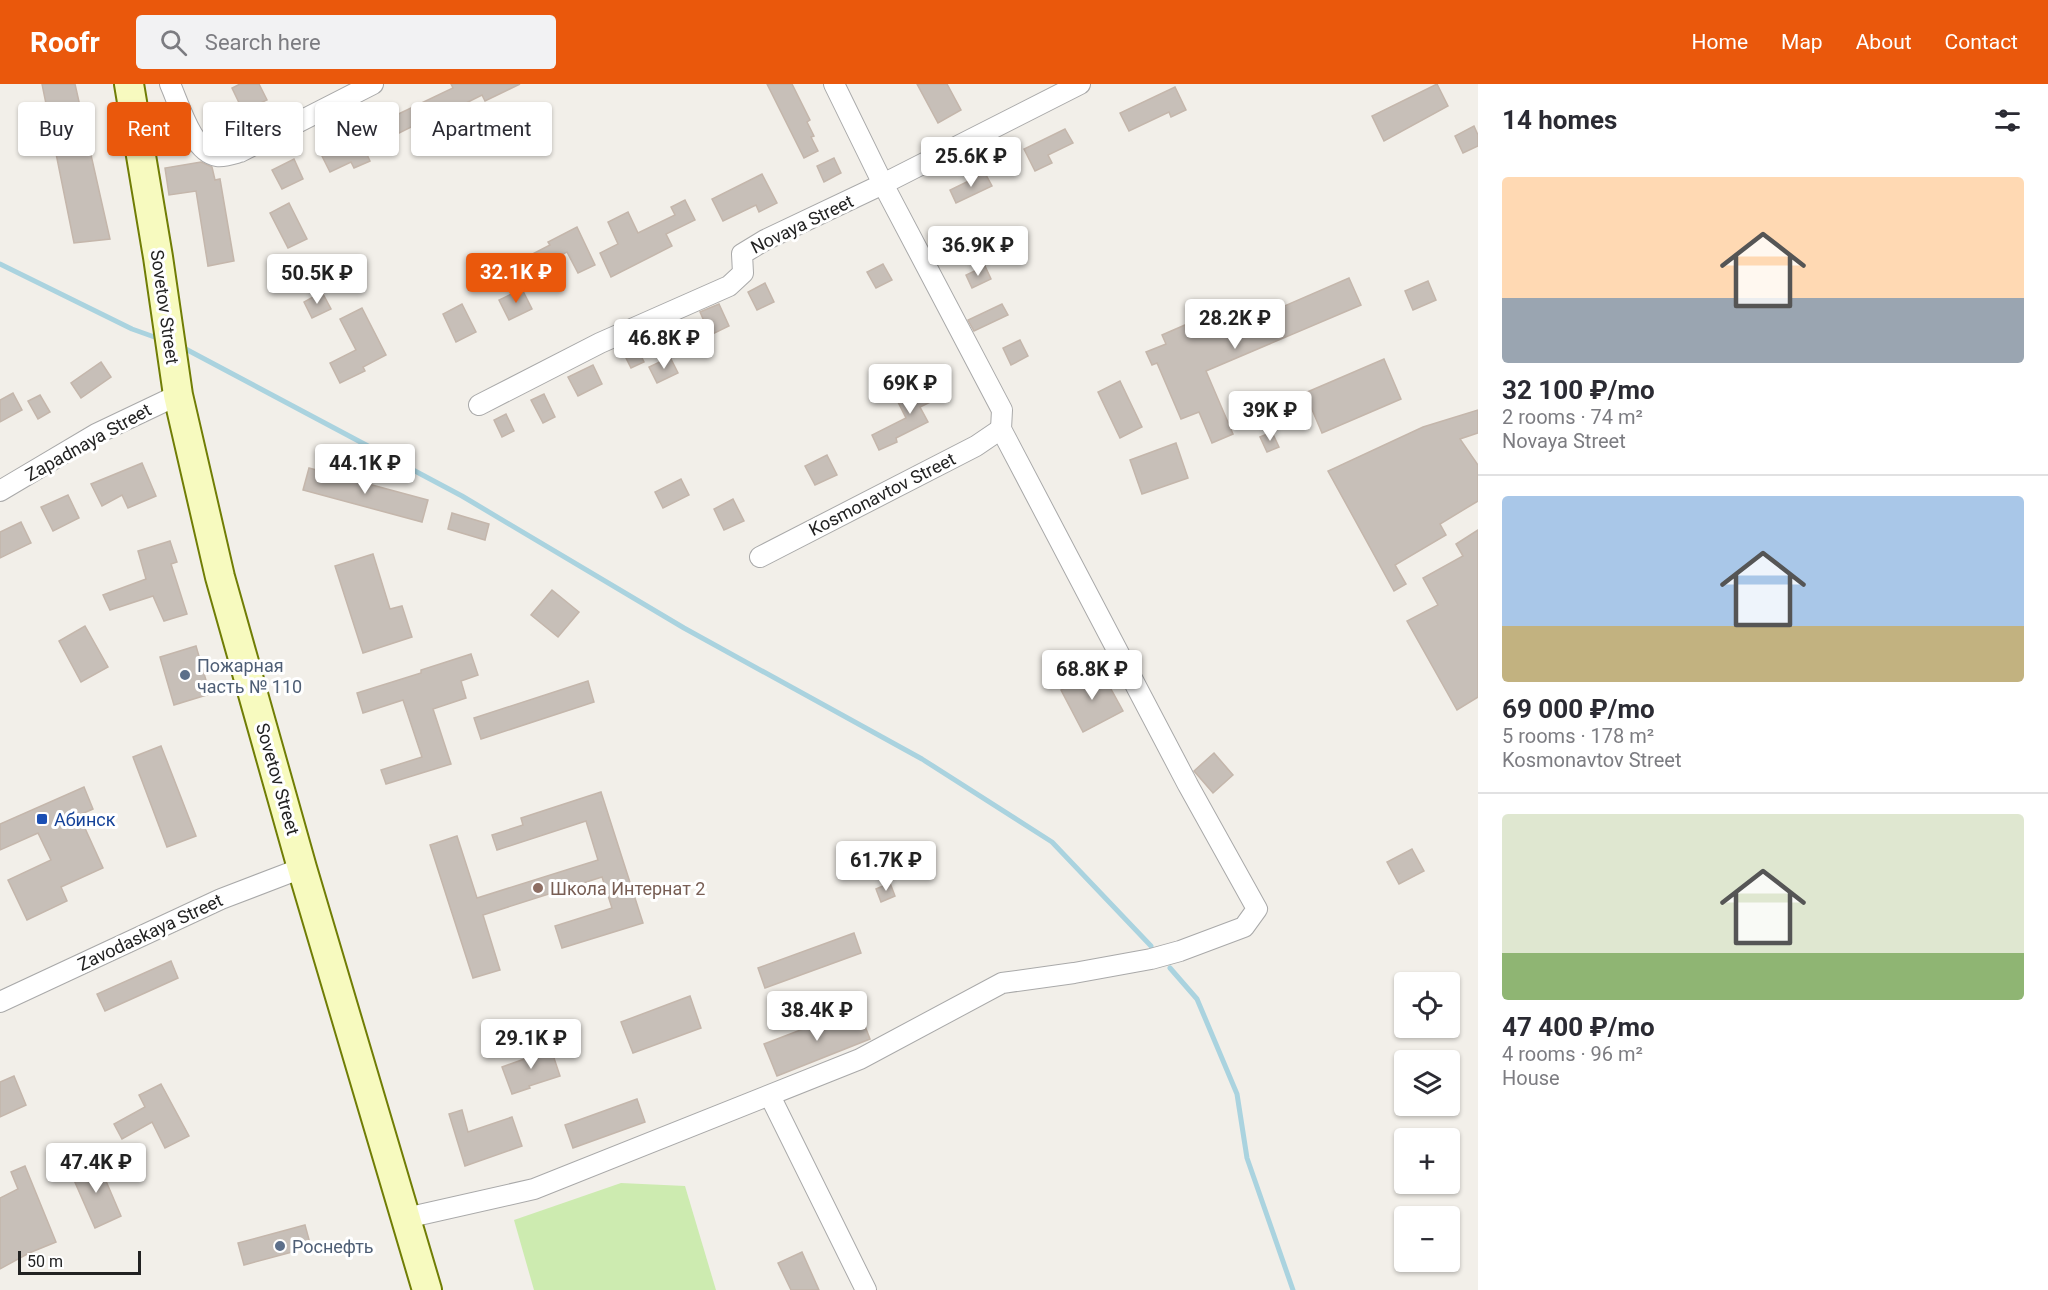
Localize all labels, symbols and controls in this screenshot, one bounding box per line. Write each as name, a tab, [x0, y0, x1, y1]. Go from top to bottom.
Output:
search box	[136, 15, 556, 69]
text: Roofr	[30, 26, 100, 59]
icon: search	[157, 26, 190, 59]
text: Search here	[205, 30, 321, 55]
text: Home	[1692, 30, 1748, 54]
text: Map	[1781, 30, 1823, 54]
text: About	[1856, 30, 1912, 54]
text: Contact	[1945, 30, 2018, 54]
chip: Buy	[18, 102, 95, 156]
chip: Rent	[107, 102, 191, 156]
chip: Filters	[203, 102, 303, 156]
chip: New	[315, 102, 399, 156]
chip: Apartment	[411, 102, 552, 156]
icon: filters	[1991, 104, 2024, 137]
text: 14 homes	[1502, 105, 1617, 135]
pin: 25.6K ₽	[916, 137, 1026, 188]
text: 25.6K ₽	[935, 144, 1007, 168]
street label: Novaya Street	[747, 190, 857, 258]
icon: home	[1709, 216, 1817, 324]
pin: 36.9K ₽	[923, 226, 1033, 277]
text: 36.9K ₽	[942, 233, 1014, 257]
street label: Sovetov Street	[147, 248, 183, 366]
pin: 32.1K ₽	[461, 253, 571, 304]
pin: 50.5K ₽	[262, 254, 372, 305]
text: 32.1K ₽	[480, 260, 552, 284]
text: 50.5K ₽	[281, 261, 353, 285]
pin: 28.2K ₽	[1180, 299, 1290, 350]
text: 28.2K ₽	[1199, 306, 1271, 330]
pin: 46.8K ₽	[609, 319, 719, 370]
text: 46.8K ₽	[628, 326, 700, 350]
pin: 69K ₽	[868, 364, 952, 415]
text: 69K ₽	[883, 371, 937, 395]
text: 32 100 ₽/mo	[1502, 375, 1655, 405]
pin: 39K ₽	[1228, 391, 1312, 442]
text: 39K ₽	[1243, 398, 1297, 422]
street label: Zapadnaya Street	[22, 399, 155, 485]
text: 2 rooms · 74 m²	[1502, 405, 1643, 429]
text: Novaya Street	[1502, 429, 1626, 453]
pin: 44.1K ₽	[310, 444, 420, 495]
street label: Kosmonavtov Street	[805, 448, 959, 540]
text: 44.1K ₽	[329, 451, 401, 475]
icon: home	[1709, 535, 1817, 643]
pin: 68.8K ₽	[1037, 650, 1147, 701]
place label: Пожарная часть № 110	[197, 655, 302, 697]
text: 68.8K ₽	[1056, 657, 1128, 681]
marker: Пожарная часть № 110	[178, 668, 192, 682]
text: 69 000 ₽/mo	[1502, 694, 1655, 724]
street label: Sovetov Street	[252, 721, 304, 838]
text: 5 rooms · 178 m²	[1502, 724, 1654, 748]
text: Kosmonavtov Street	[1502, 748, 1681, 772]
place label: Абинск	[54, 809, 116, 830]
marker: Абинск	[35, 812, 49, 826]
pin: 61.7K ₽	[831, 841, 941, 892]
text: 61.7K ₽	[850, 848, 922, 872]
icon: home	[1709, 853, 1817, 961]
place label: Школа Интернат 2	[550, 878, 705, 899]
marker: Школа Интернат 2	[531, 881, 545, 895]
street label: Zavodaskaya Street	[74, 889, 226, 975]
map controls	[1394, 972, 1460, 1272]
button: locate	[1394, 972, 1460, 1038]
pin: 38.4K ₽	[762, 991, 872, 1042]
text: 38.4K ₽	[781, 998, 853, 1022]
text: 47 400 ₽/mo	[1502, 1012, 1655, 1042]
pin: 29.1K ₽	[476, 1019, 586, 1070]
text: 29.1K ₽	[495, 1026, 567, 1050]
text: 4 rooms · 96 m²	[1502, 1042, 1643, 1066]
button: layers	[1394, 1050, 1460, 1116]
text: House	[1502, 1066, 1560, 1090]
button: +	[1394, 1128, 1460, 1194]
pin: 47.4K ₽	[41, 1143, 151, 1194]
text: 47.4K ₽	[60, 1150, 132, 1174]
button: −	[1394, 1206, 1460, 1272]
place label: Роснефть	[292, 1236, 374, 1257]
marker: Роснефть	[273, 1239, 287, 1253]
scale bar	[18, 1248, 141, 1276]
text: 50 m	[27, 1252, 63, 1271]

